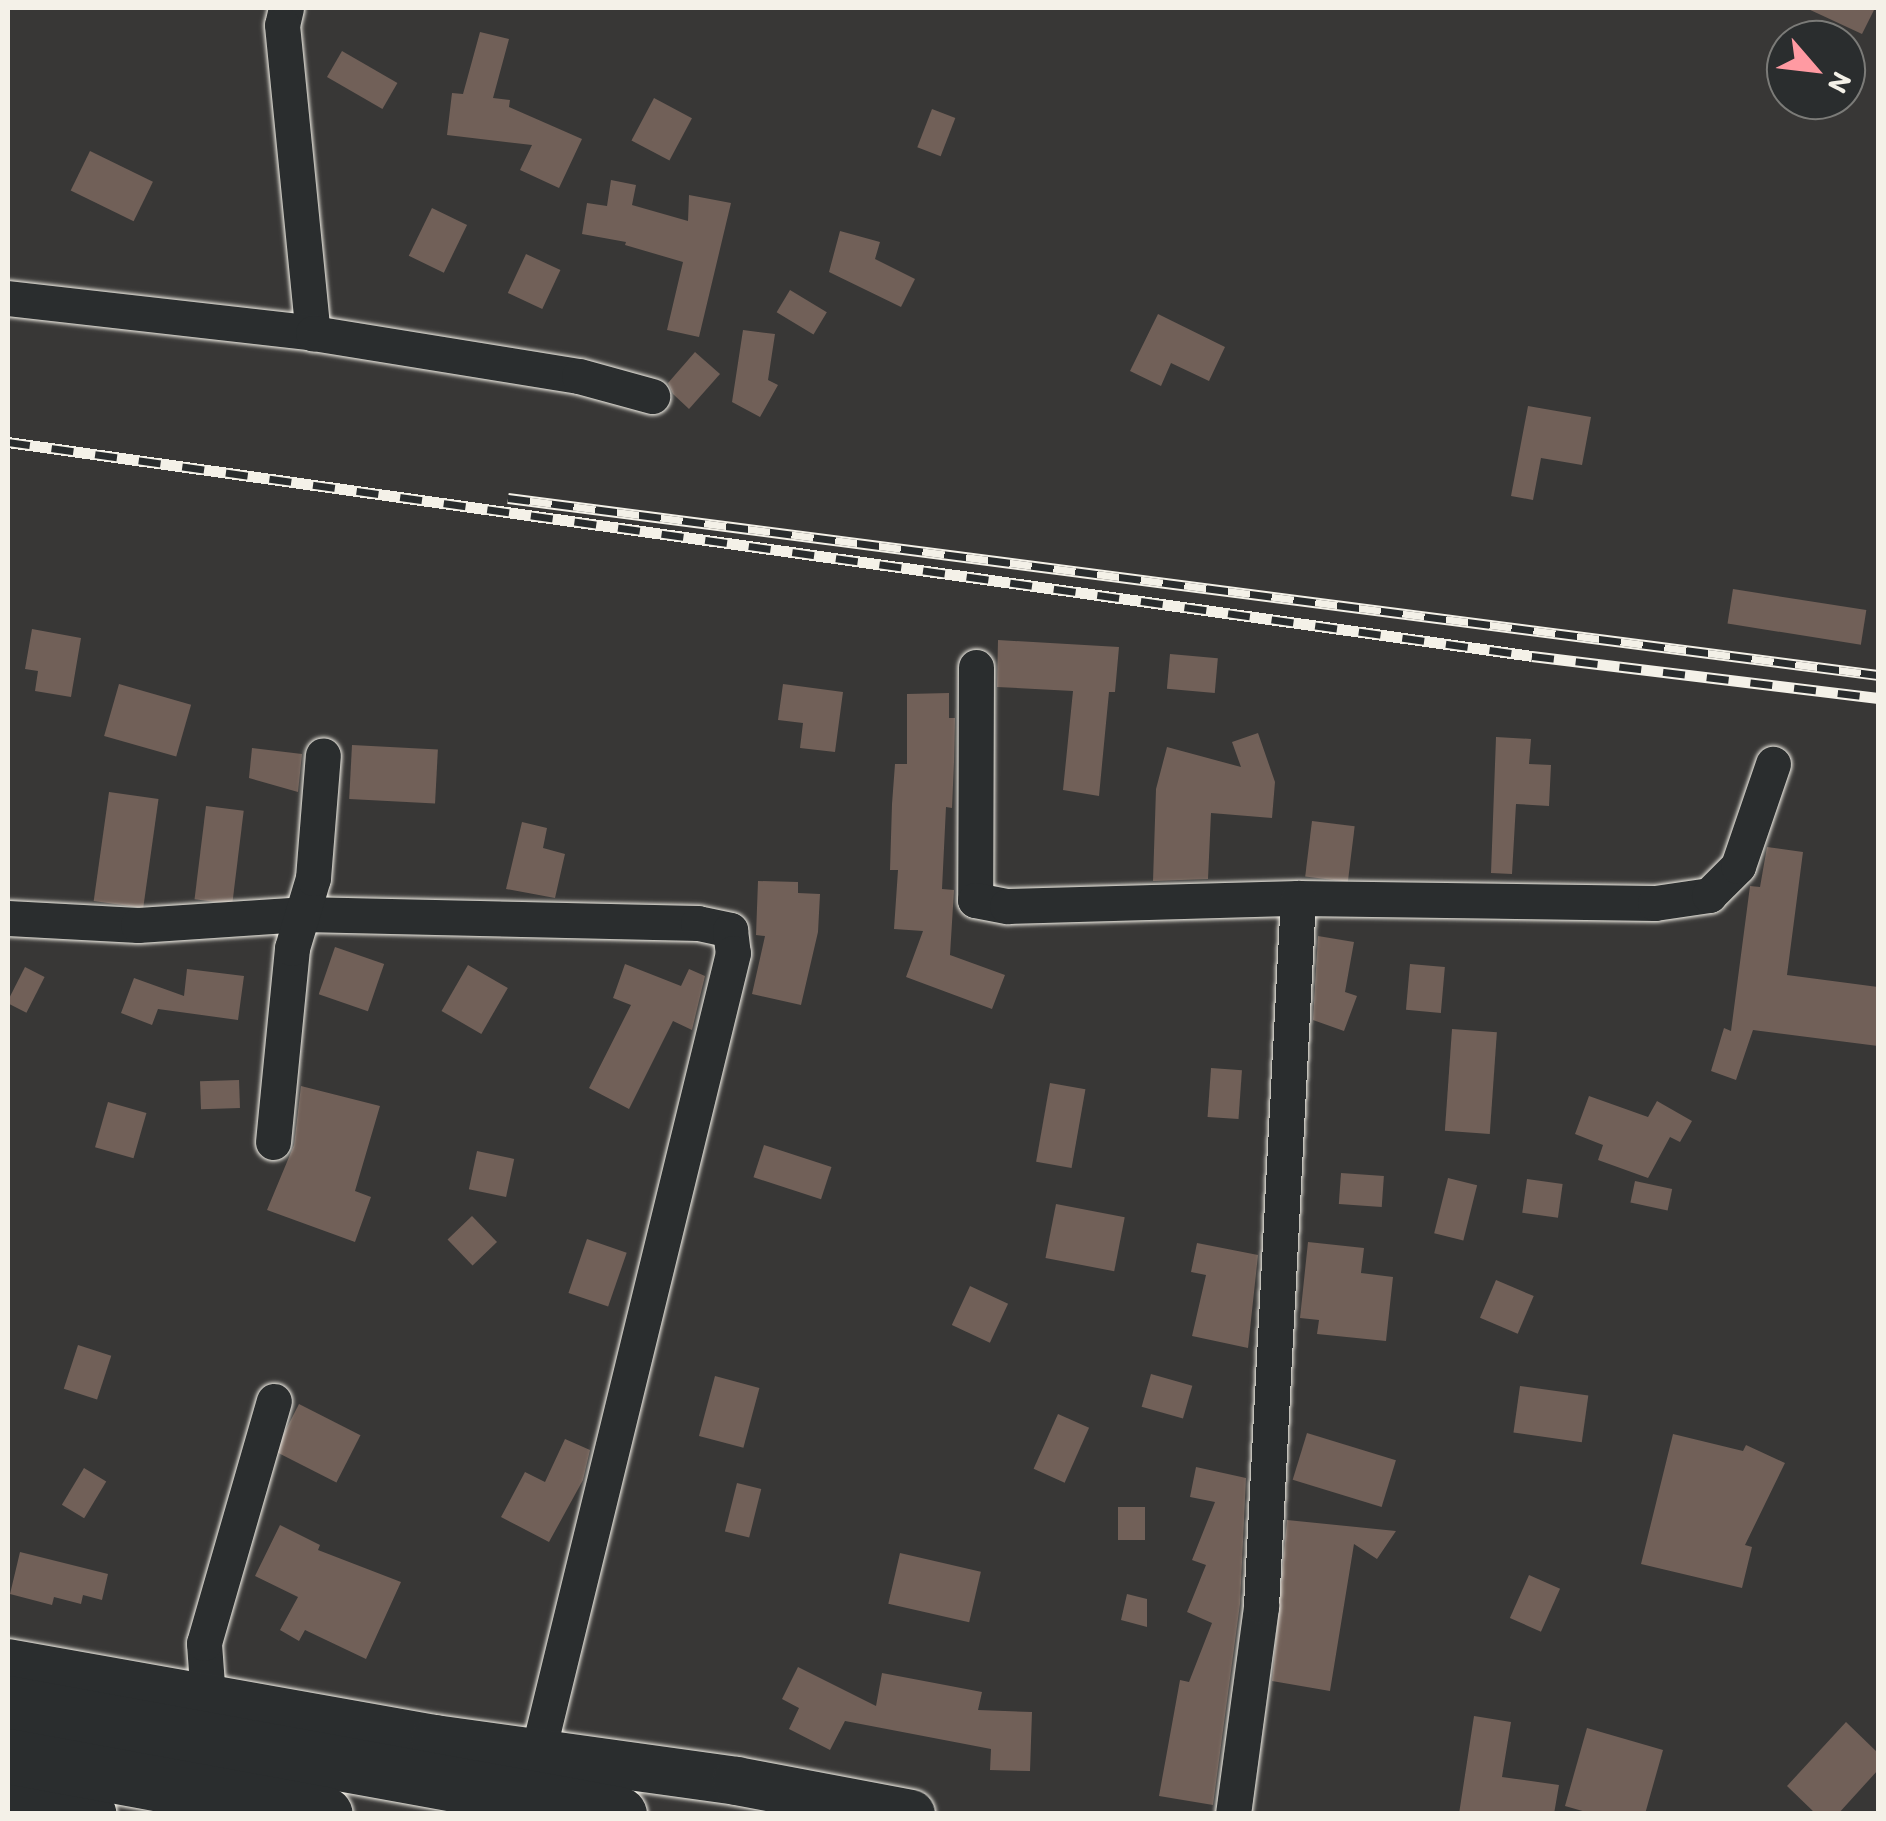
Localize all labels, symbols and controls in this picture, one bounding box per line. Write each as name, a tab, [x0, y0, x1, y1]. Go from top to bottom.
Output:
north arrow	[1766, 20, 1866, 120]
text: N	[1821, 67, 1860, 99]

